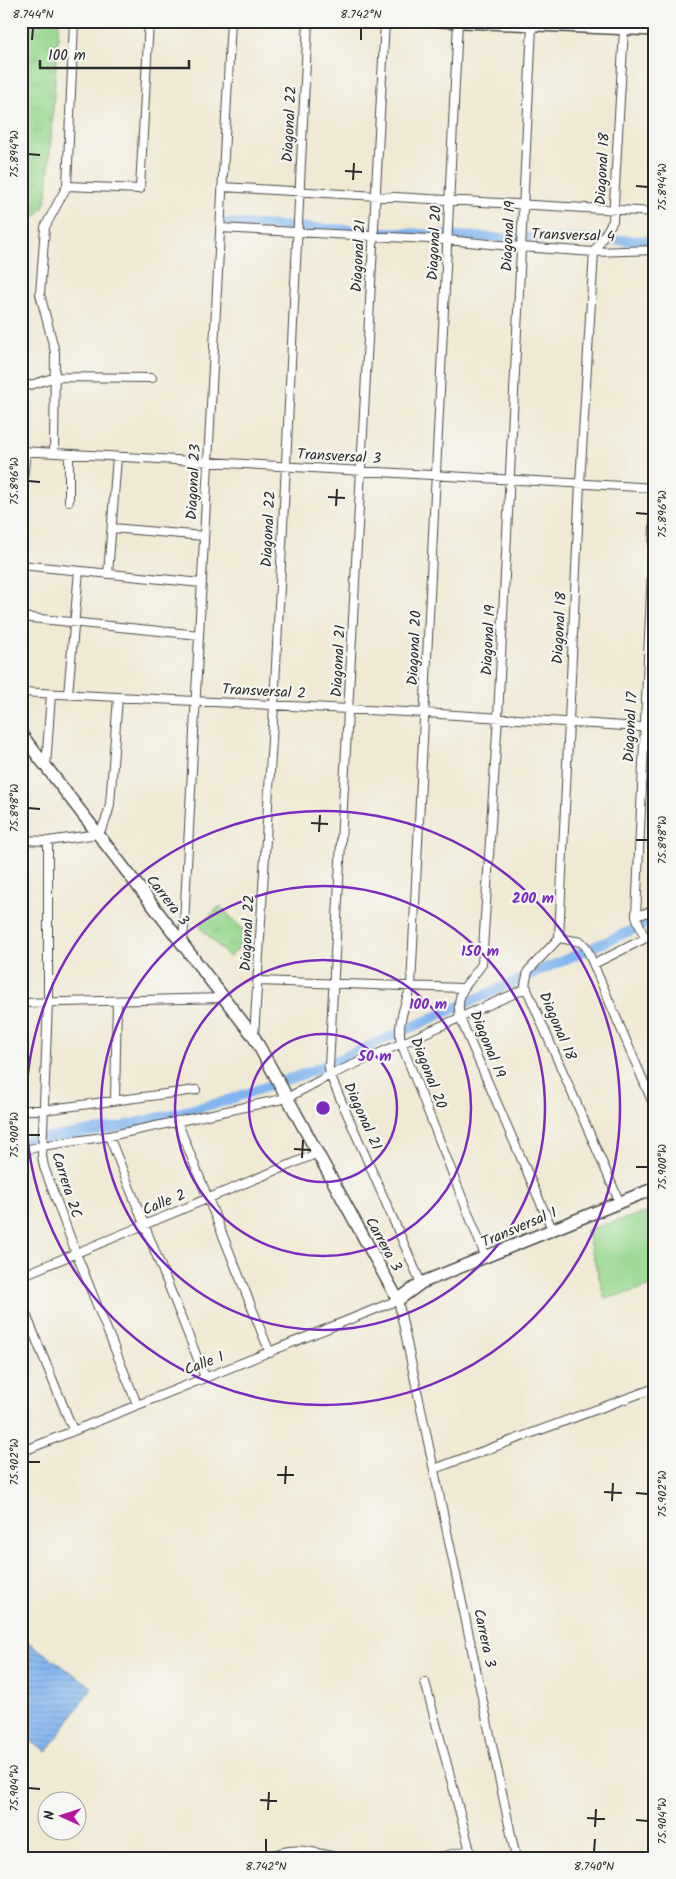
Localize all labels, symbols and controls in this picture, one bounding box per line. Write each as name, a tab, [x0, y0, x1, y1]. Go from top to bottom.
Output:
text: 8.744°N	[12, 5, 54, 24]
text: 8.742°N	[340, 5, 382, 24]
scale bar	[40, 38, 189, 70]
text: 100 m	[48, 44, 86, 68]
street label: Diagonal 22	[276, 85, 304, 163]
text: 75.894°W	[5, 130, 24, 178]
street label: Diagonal 18	[589, 131, 617, 206]
text: 75.894°W	[653, 163, 672, 211]
street label: Diagonal 19	[495, 199, 523, 272]
street label: Diagonal 20	[421, 204, 449, 281]
street label: Diagonal 21	[345, 219, 373, 293]
street label: Transversal 4	[531, 223, 615, 249]
street label: Diagonal 23	[180, 443, 208, 521]
street label: Transversal 3	[296, 443, 382, 471]
text: 75.896°W	[5, 457, 24, 505]
street label: Diagonal 22	[255, 490, 283, 568]
text: 75.896°W	[653, 490, 672, 538]
street label: Diagonal 18	[546, 590, 574, 665]
street label: Diagonal 19	[475, 603, 503, 676]
street label: Diagonal 20	[401, 609, 429, 686]
street label: Diagonal 21	[325, 624, 353, 698]
street label: Transversal 2	[221, 678, 307, 706]
street label: Diagonal 17	[617, 690, 645, 763]
text: 75.898°W	[5, 784, 24, 832]
text: 75.898°W	[653, 816, 672, 864]
street label: Carrera 3	[140, 870, 195, 932]
text: 200 m	[512, 887, 554, 911]
street label: Diagonal 22	[234, 894, 262, 972]
text: 150 m	[461, 940, 499, 964]
street label: Diagonal 18	[532, 988, 583, 1065]
text: 100 m	[409, 993, 447, 1017]
street label: Diagonal 19	[463, 1007, 512, 1082]
street label: Diagonal 20	[403, 1034, 453, 1113]
text: 50 m	[357, 1045, 392, 1069]
street label: Diagonal 21	[336, 1078, 388, 1155]
centre of rings	[314, 1099, 332, 1117]
text: 75.900°W	[5, 1112, 24, 1158]
text: 75.900°W	[653, 1144, 672, 1190]
street label: Carrera 2C	[44, 1149, 88, 1222]
street label: Calle 2	[139, 1183, 190, 1222]
street label: Transversal 1	[478, 1201, 561, 1255]
street label: Carrera 3	[358, 1213, 408, 1277]
street label: Calle 1	[181, 1345, 228, 1382]
text: 75.902°W	[5, 1438, 24, 1486]
text: 75.902°W	[653, 1470, 672, 1518]
street label: Carrera 3	[466, 1607, 502, 1670]
text: 75.904°W	[5, 1765, 24, 1811]
north arrow	[38, 1792, 88, 1842]
text: 75.904°W	[653, 1798, 672, 1844]
text: N	[39, 1810, 61, 1820]
text: 8.742°N	[245, 1857, 287, 1876]
text: 8.740°N	[574, 1857, 614, 1876]

